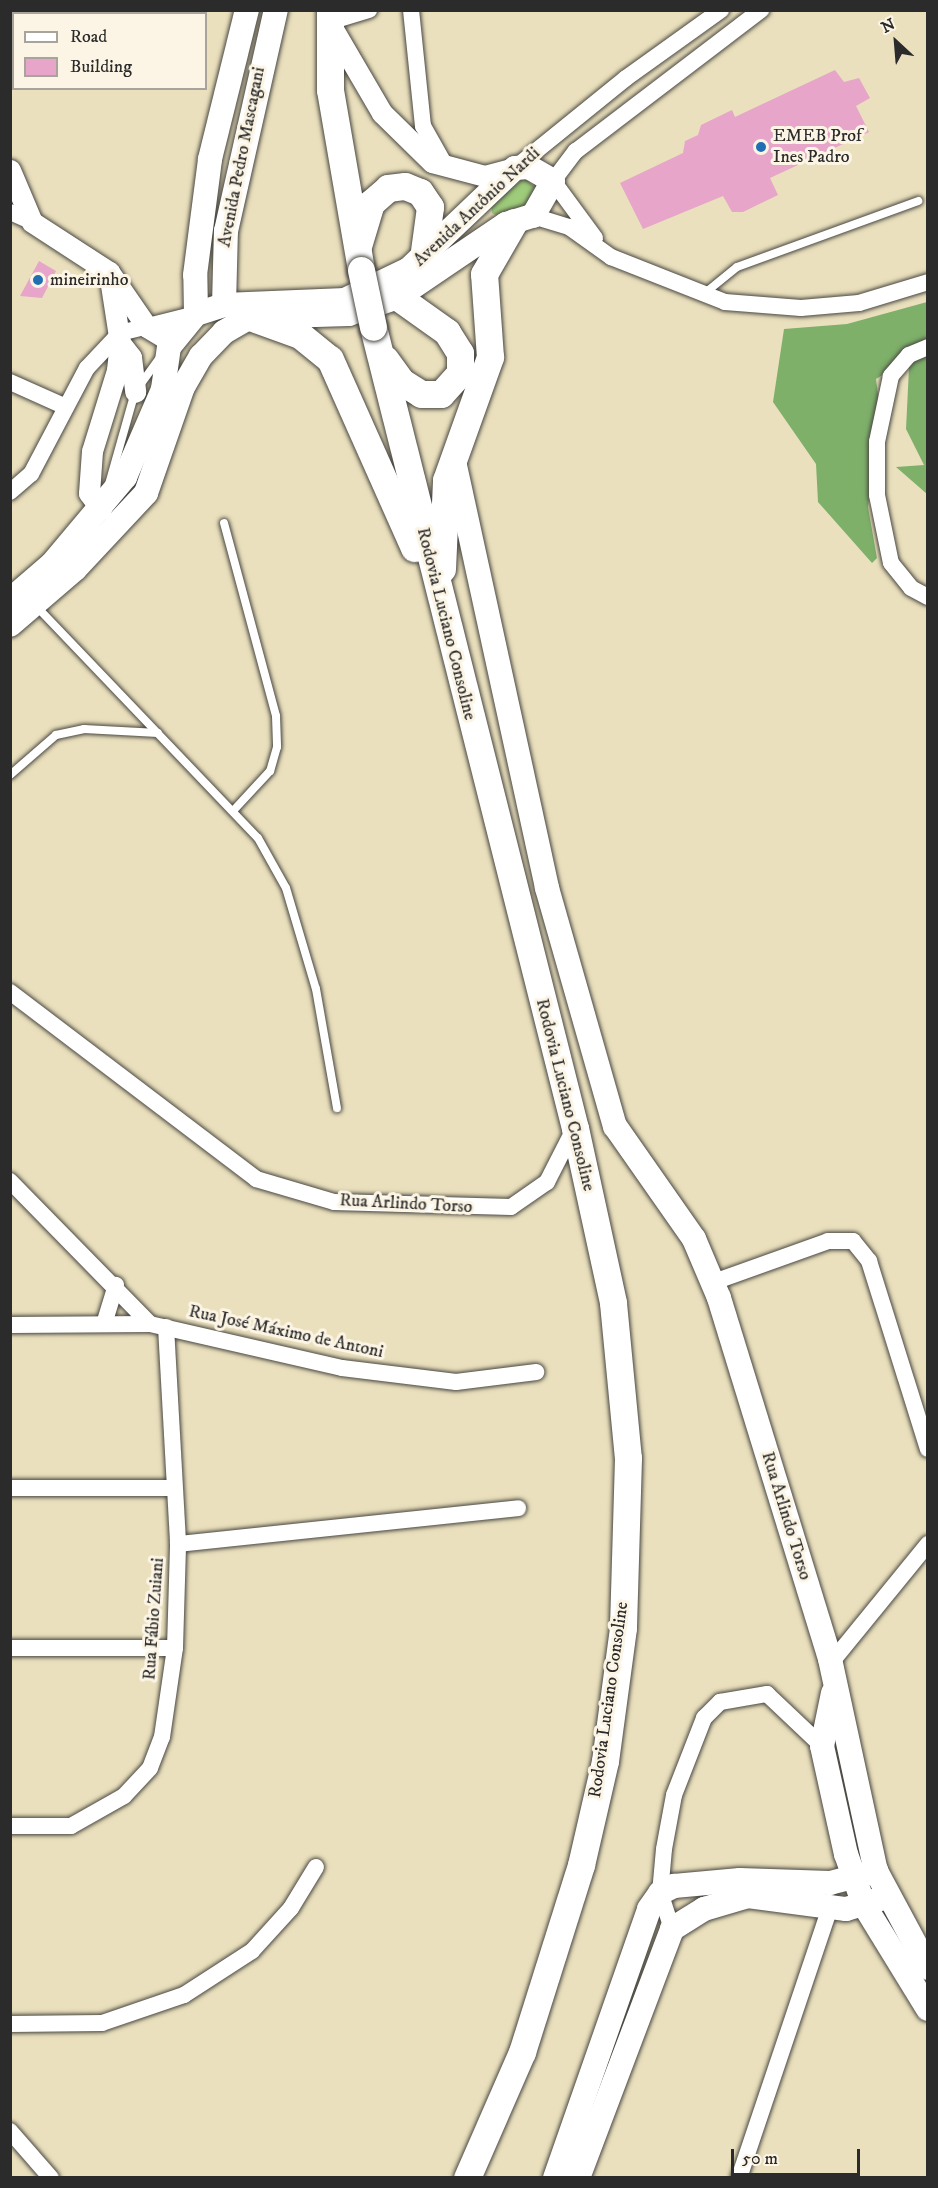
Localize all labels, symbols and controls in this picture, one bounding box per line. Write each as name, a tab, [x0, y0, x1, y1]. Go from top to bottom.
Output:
legend	[12, 12, 207, 90]
north arrow	[866, 12, 926, 72]
text: N	[878, 14, 898, 38]
text: Road	[70, 26, 107, 48]
text: Building	[70, 56, 132, 78]
street label: Avenida Pedro Mascagani	[214, 65, 270, 249]
place label: EMEB Prof Ines Padro	[773, 126, 862, 168]
marker: EMEB Prof Ines Padro	[754, 140, 768, 154]
street label: Avenida Antônio Nardi	[409, 143, 545, 271]
place label: mineirinho	[50, 269, 128, 291]
marker: mineirinho	[31, 273, 45, 287]
street label: Rodovia Luciano Consoline	[412, 525, 480, 723]
street label: Rodovia Luciano Consoline	[531, 996, 599, 1194]
street label: Rua Arlindo Torso	[339, 1190, 473, 1218]
street label: Rua José Máximo de Antoni	[187, 1301, 385, 1363]
street label: Rua Arlindo Torso	[756, 1449, 816, 1583]
street label: Rua Fábio Zuiani	[139, 1557, 169, 1681]
street label: Rodovia Luciano Consoline	[585, 1601, 633, 1799]
scale bar	[734, 2137, 863, 2175]
text: 50 m	[742, 2148, 778, 2170]

